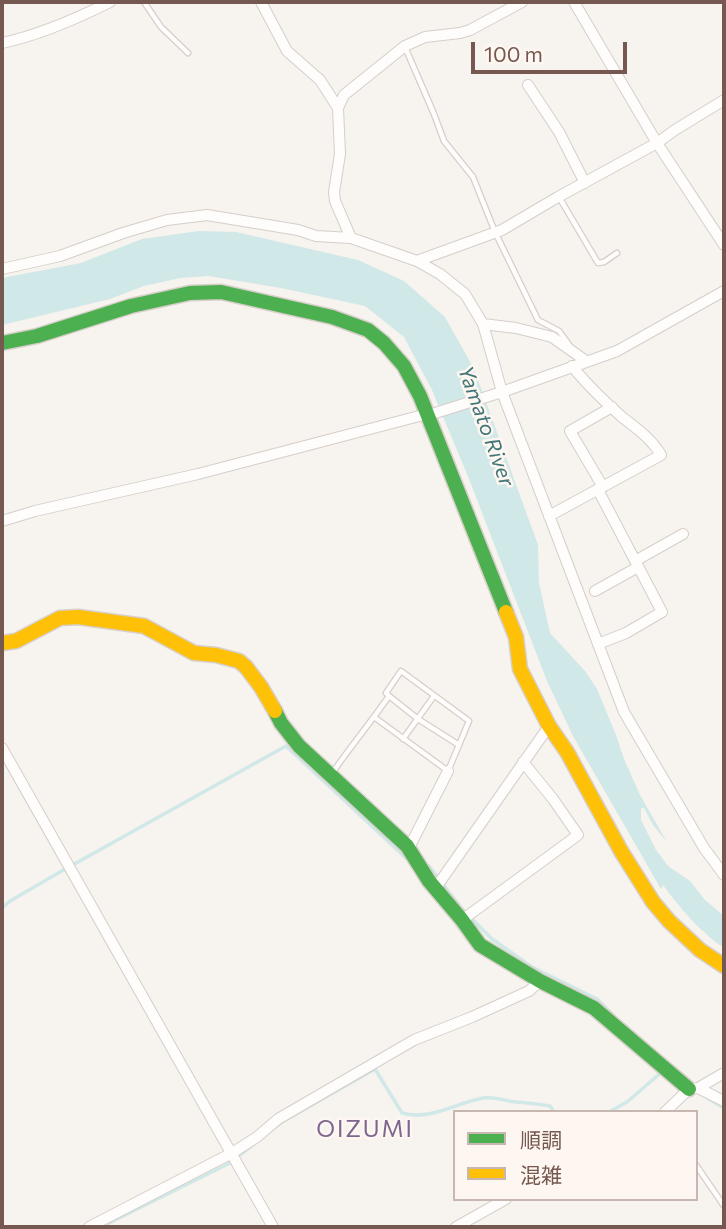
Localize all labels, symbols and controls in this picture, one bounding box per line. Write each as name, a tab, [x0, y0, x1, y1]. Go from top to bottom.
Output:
scale bar	[474, 28, 630, 72]
text: 100 m	[484, 41, 543, 66]
water label: Yamato River	[453, 362, 519, 490]
legend	[453, 1110, 698, 1201]
district label: OIZUMI	[317, 1115, 413, 1143]
text: 順調	[520, 1127, 562, 1152]
text: 混雑	[520, 1162, 562, 1187]

